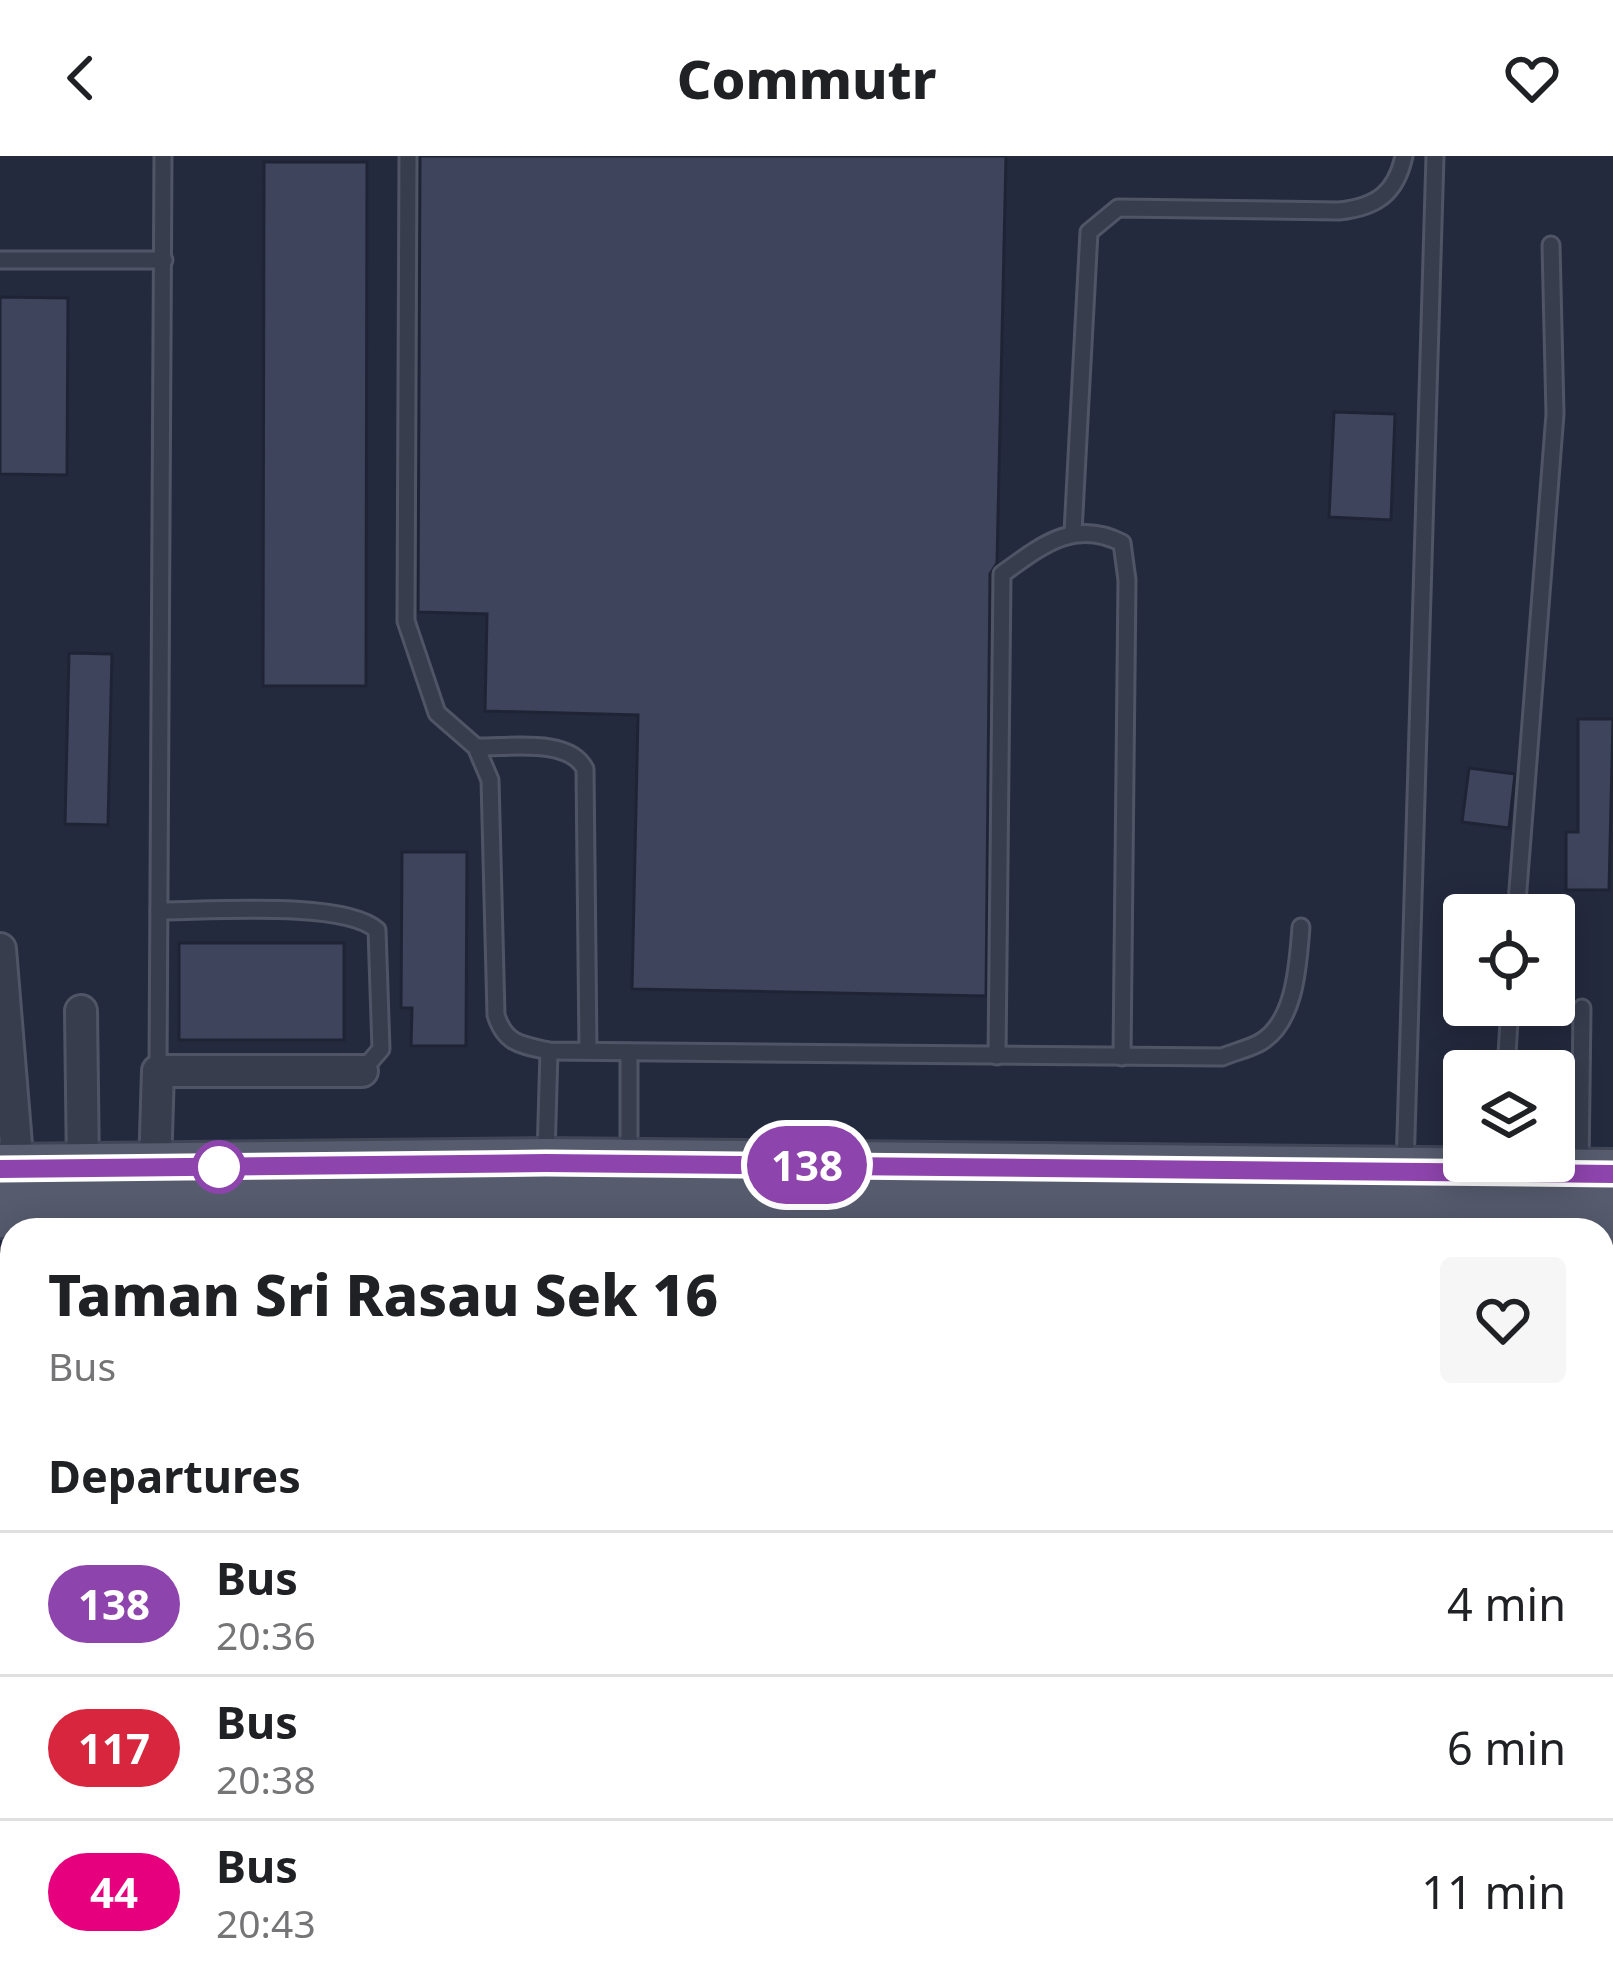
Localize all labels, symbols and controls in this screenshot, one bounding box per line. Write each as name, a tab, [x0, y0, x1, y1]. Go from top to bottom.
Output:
text: Commutr	[677, 41, 936, 115]
icon: back	[48, 45, 114, 111]
icon: heart	[1499, 45, 1565, 111]
map controls	[1443, 894, 1575, 1182]
button: locate	[1443, 894, 1575, 1026]
button: layers	[1443, 1050, 1575, 1182]
line badge: 138	[738, 1126, 876, 1204]
text: 138	[771, 1136, 843, 1193]
unlabelled marker	[194, 1142, 244, 1192]
text: Taman Sri Rasau Sek 16	[48, 1255, 718, 1333]
button: heart	[1440, 1257, 1566, 1383]
text: Bus	[48, 1339, 116, 1392]
text: Departures	[48, 1445, 301, 1506]
text: Bus	[216, 1547, 298, 1608]
text: 4 min	[1447, 1573, 1566, 1634]
text: 138	[78, 1575, 150, 1632]
text: 20:36	[216, 1608, 316, 1661]
text: Bus	[216, 1691, 298, 1752]
text: 6 min	[1447, 1717, 1566, 1778]
text: 117	[78, 1719, 150, 1776]
text: 20:38	[216, 1752, 316, 1805]
text: Bus	[216, 1835, 298, 1896]
text: 11 min	[1421, 1861, 1566, 1922]
text: 44	[90, 1863, 138, 1920]
text: 20:43	[216, 1896, 316, 1949]

